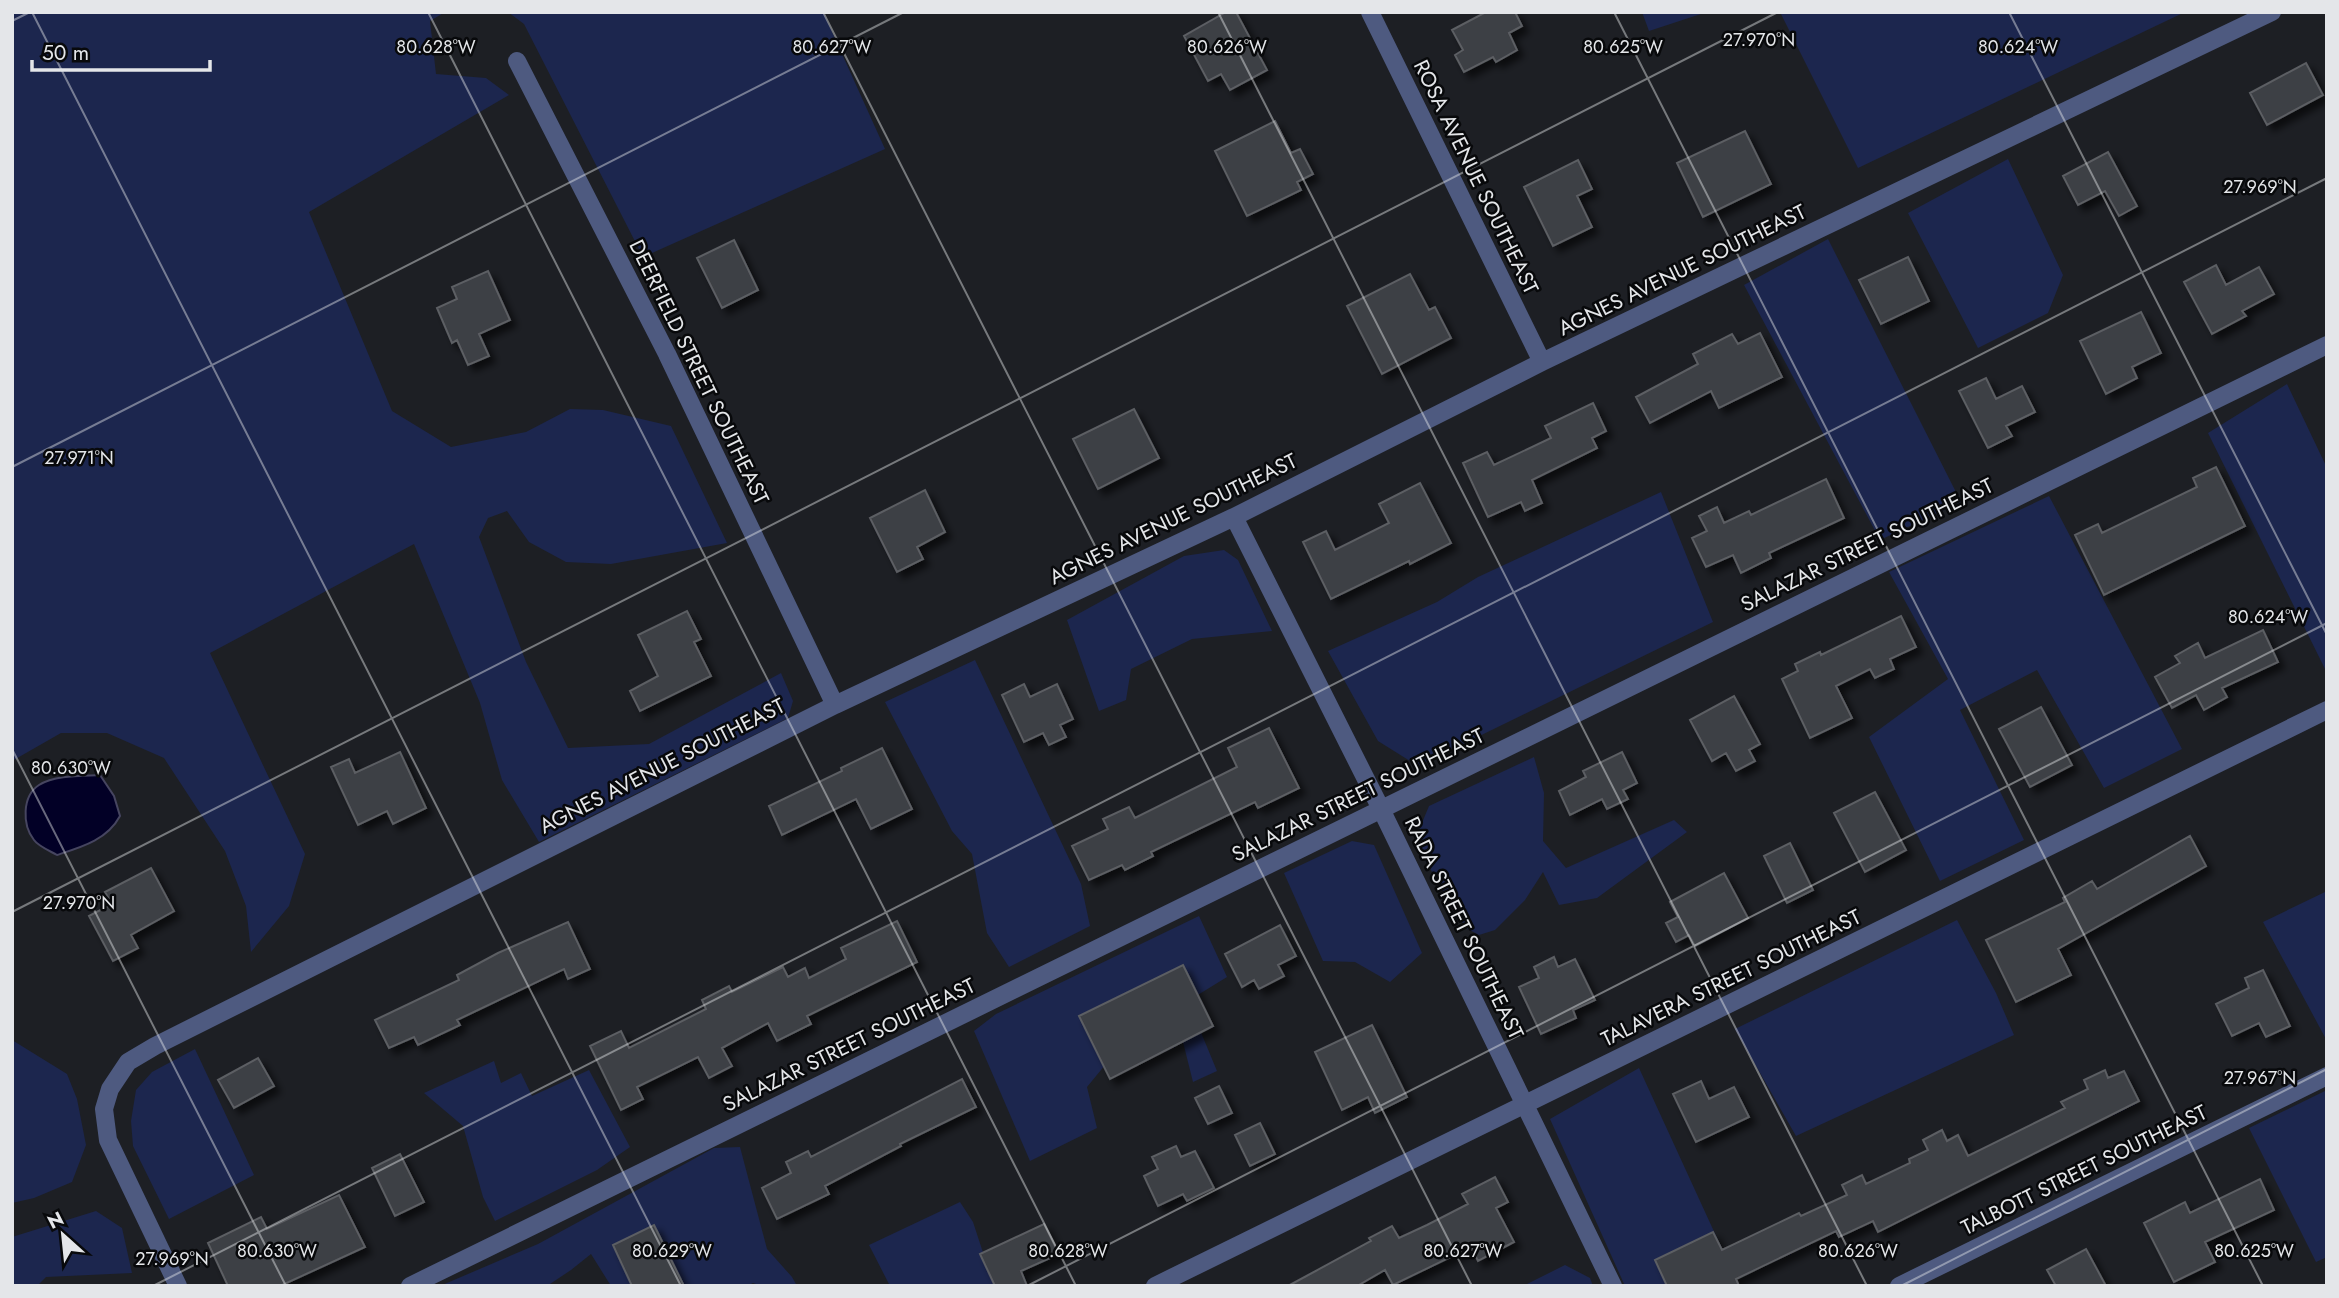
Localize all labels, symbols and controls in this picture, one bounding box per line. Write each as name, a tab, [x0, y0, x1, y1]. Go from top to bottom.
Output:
text: 27.970°N	[1723, 27, 1795, 53]
scale bar	[32, 28, 210, 72]
text: 80.628°W	[396, 34, 476, 60]
text: 80.627°W	[793, 34, 872, 60]
text: 80.626°W	[1187, 34, 1267, 60]
text: 80.625°W	[1583, 34, 1663, 60]
text: 80.624°W	[1978, 34, 2058, 60]
text: 50 m	[42, 38, 89, 68]
street label: ROSA AVENUE SOUTHEAST	[1406, 55, 1546, 299]
text: 27.969°N	[2223, 174, 2297, 200]
street label: AGNES AVENUE SOUTHEAST	[1553, 197, 1811, 343]
street label: DEERFIELD STREET SOUTHEAST	[622, 235, 776, 510]
text: 27.971°N	[44, 445, 114, 471]
street label: AGNES AVENUE SOUTHEAST	[1044, 446, 1302, 592]
street label: SALAZAR STREET SOUTHEAST	[1736, 471, 1999, 619]
text: 80.624°W	[2228, 604, 2308, 630]
street label: AGNES AVENUE SOUTHEAST	[534, 691, 790, 841]
street label: SALAZAR STREET SOUTHEAST	[1227, 721, 1490, 869]
text: 80.630°W	[31, 755, 111, 781]
street label: RADA STREET SOUTHEAST	[1397, 812, 1531, 1045]
text: 27.970°N	[43, 890, 115, 916]
street label: TALAVERA STREET SOUTHEAST	[1596, 902, 1866, 1054]
street label: SALAZAR STREET SOUTHEAST	[718, 971, 981, 1119]
text: 27.967°N	[2224, 1065, 2296, 1091]
street label: TALBOTT STREET SOUTHEAST	[1956, 1097, 2212, 1243]
north arrow	[28, 1200, 98, 1270]
text: N	[43, 1205, 68, 1236]
text: 80.630°W	[237, 1238, 317, 1264]
text: 80.629°W	[632, 1238, 712, 1264]
text: 80.628°W	[1028, 1238, 1108, 1264]
text: 80.627°W	[1424, 1238, 1503, 1264]
text: 80.626°W	[1818, 1238, 1898, 1264]
text: 80.625°W	[2214, 1238, 2294, 1264]
text: 27.969°N	[135, 1246, 209, 1272]

